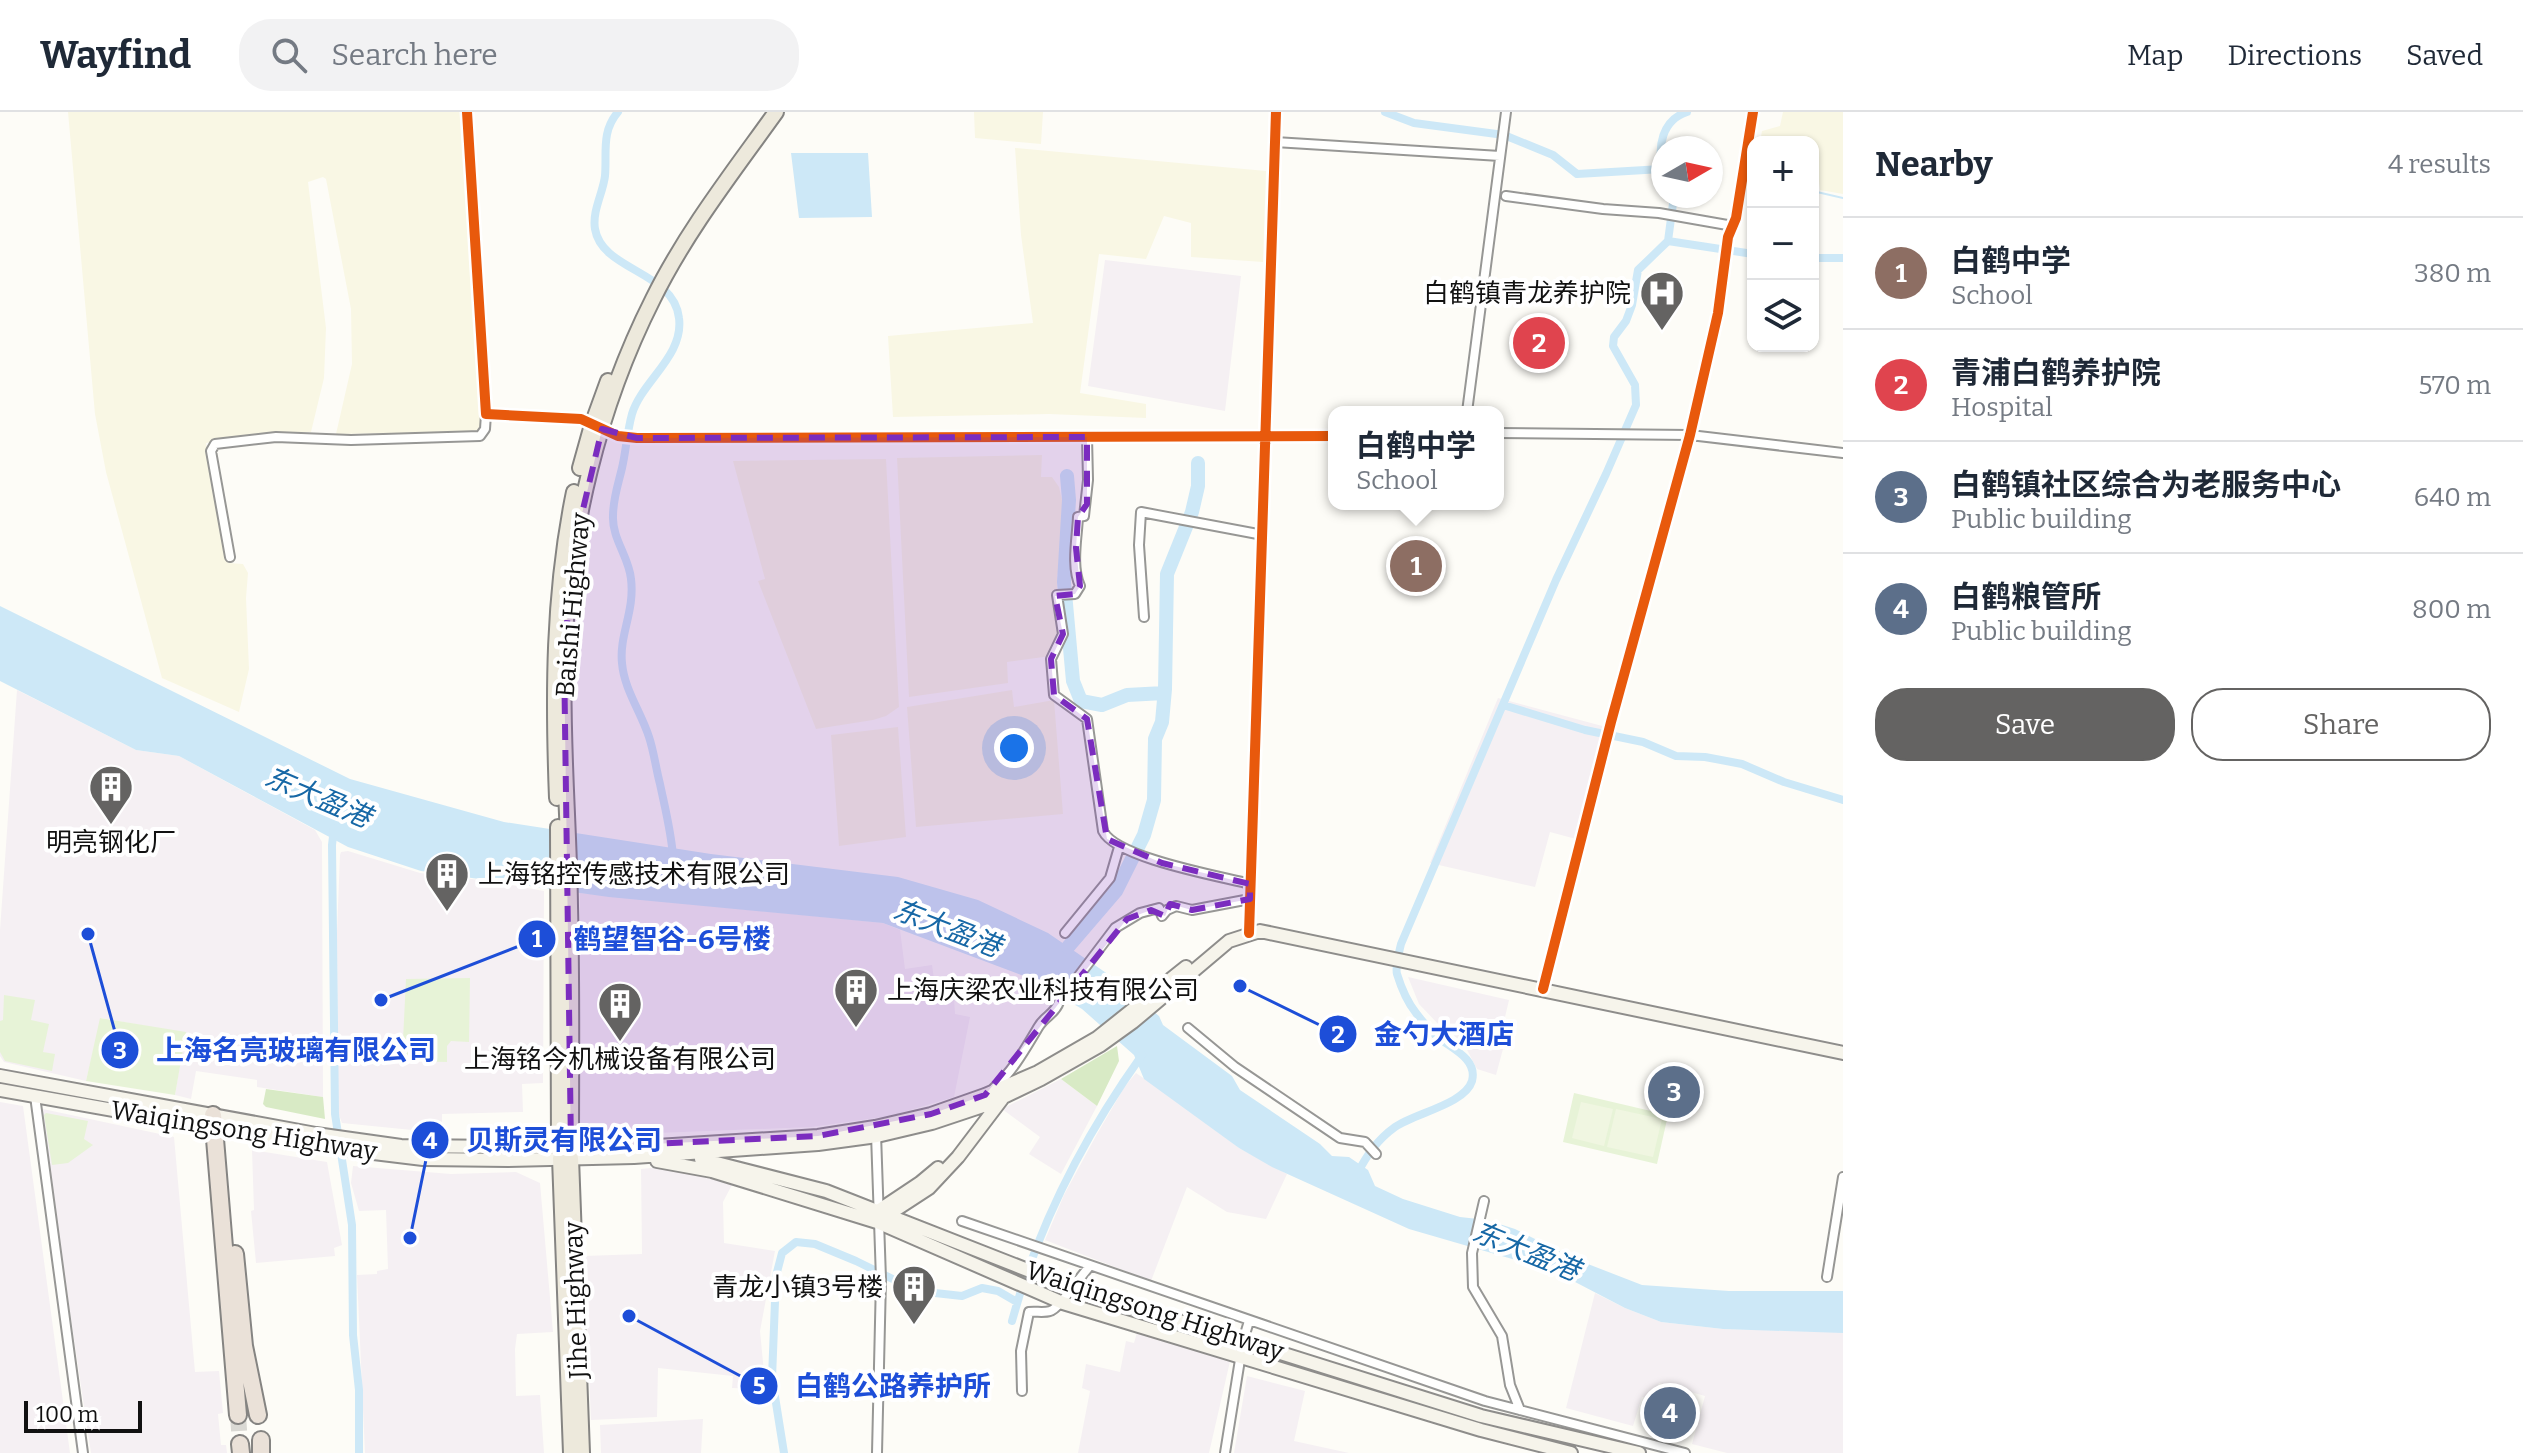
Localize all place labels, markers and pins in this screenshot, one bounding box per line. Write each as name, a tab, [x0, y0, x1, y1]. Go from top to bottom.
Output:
hospital icon: 白鹤镇青龙养护院	[1638, 269, 1686, 332]
place label: 白鹤镇青龙养护院	[1423, 278, 1631, 309]
pin: 2	[1513, 313, 1565, 373]
pin: 1	[1390, 536, 1442, 596]
building icon: 明亮钢化厂	[87, 763, 135, 826]
place label: 明亮钢化厂	[46, 827, 176, 858]
building icon: 上海铭控传感技术有限公司	[423, 850, 471, 913]
place label: 上海铭控传感技术有限公司	[478, 859, 790, 890]
callout: 鹤望智谷-6号楼	[517, 913, 786, 965]
building icon: 上海庆梁农业科技有限公司	[832, 966, 880, 1029]
place label: 上海庆梁农业科技有限公司	[887, 975, 1199, 1006]
building icon: 上海铭今机械设备有限公司	[596, 980, 644, 1043]
callout: 金勺大酒店	[1318, 1008, 1530, 1060]
callout: 上海名亮玻璃有限公司	[100, 1024, 452, 1076]
place label: 上海铭今机械设备有限公司	[464, 1044, 776, 1075]
pin: 3	[1648, 1062, 1700, 1122]
callout: 贝斯灵有限公司	[410, 1114, 678, 1166]
building icon: 青龙小镇3号楼	[890, 1263, 938, 1326]
place label: 青龙小镇3号楼	[712, 1272, 883, 1303]
callout: 白鹤公路养护所	[739, 1360, 1007, 1412]
pin: 4	[1644, 1383, 1696, 1443]

